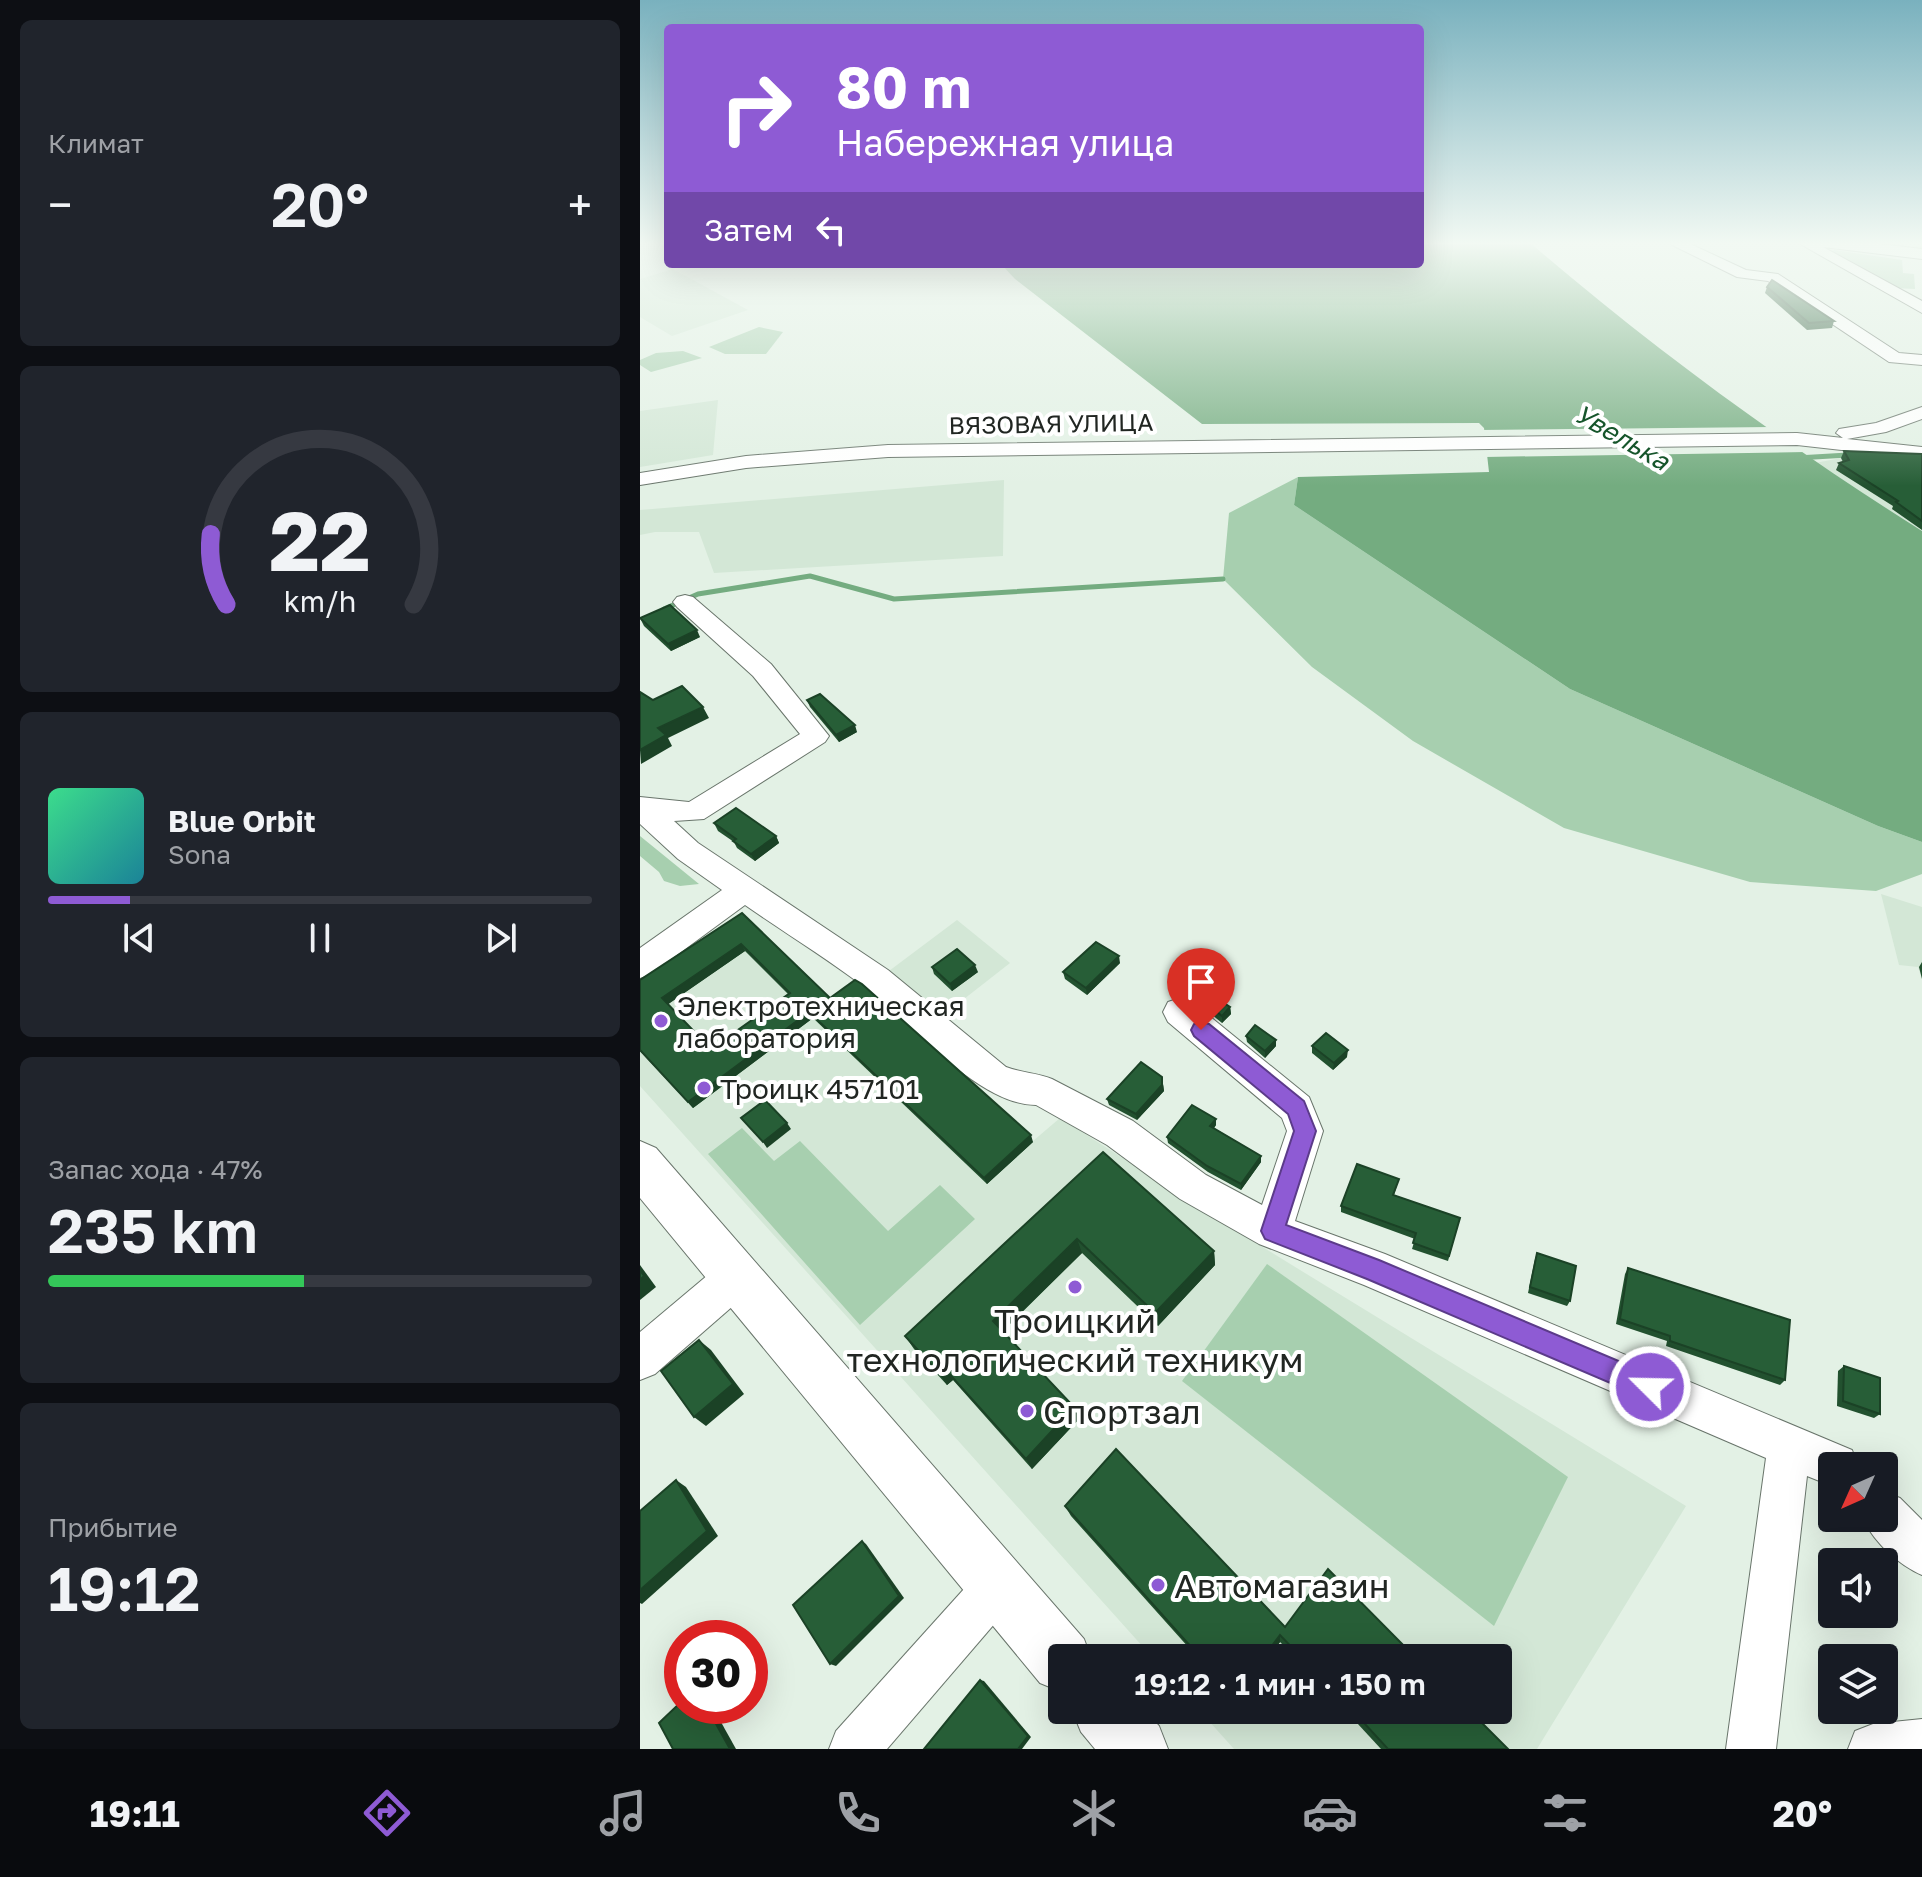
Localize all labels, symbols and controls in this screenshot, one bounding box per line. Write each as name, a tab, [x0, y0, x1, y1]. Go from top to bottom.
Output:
text: 80 m	[836, 53, 971, 120]
icon: right	[704, 56, 808, 160]
text: Набережная улица	[836, 121, 1174, 164]
text: Климат	[48, 128, 144, 159]
text: 20°	[271, 168, 369, 240]
text: −	[48, 178, 72, 231]
text: +	[568, 178, 592, 231]
icon: left	[809, 208, 853, 252]
text: Затем	[704, 212, 793, 248]
water label: Увелька	[1569, 398, 1676, 477]
street label: ВЯЗОВАЯ УЛИЦА	[948, 407, 1154, 439]
text: 22	[269, 488, 371, 588]
text: km/h	[284, 584, 356, 618]
text: Blue Orbit	[168, 803, 316, 839]
text: Sona	[168, 839, 231, 870]
icon: previous	[117, 916, 161, 960]
icon: pause	[298, 916, 342, 960]
icon: next	[479, 916, 523, 960]
pin	[1167, 948, 1235, 1030]
icon: arrive	[1179, 960, 1223, 1004]
place label: Электротехническая лаборатория	[677, 989, 965, 1054]
marker: Электротехническая лаборатория	[652, 1012, 670, 1030]
place label: Троицк 457101	[720, 1072, 919, 1105]
marker: Троицк 457101	[695, 1079, 713, 1097]
text: Запас хода · 47%	[48, 1154, 262, 1185]
text: 235 km	[48, 1194, 258, 1266]
marker: Троицкий технологический техникум	[1066, 1278, 1084, 1296]
place label: Троицкий технологический техникум	[846, 1300, 1304, 1379]
position arrow	[1608, 1345, 1692, 1429]
place label: Спортзал	[1043, 1391, 1201, 1431]
marker: Спортзал	[1018, 1402, 1036, 1420]
north arrow	[1818, 1452, 1898, 1532]
map controls	[1818, 1452, 1898, 1724]
text: Прибытие	[48, 1512, 177, 1543]
button: sound	[1818, 1548, 1898, 1628]
text: 19:12	[48, 1552, 200, 1624]
place label: Автомагазин	[1174, 1565, 1390, 1605]
marker: Автомагазин	[1149, 1576, 1167, 1594]
speed limit sign: 30	[664, 1620, 768, 1724]
button: layers	[1818, 1644, 1898, 1724]
text: 19:12 · 1 мин · 150 m	[1134, 1666, 1426, 1702]
icon: directions	[359, 1785, 415, 1841]
icon: music	[595, 1785, 651, 1841]
icon: phone	[830, 1785, 886, 1841]
icon: climate	[1066, 1785, 1122, 1841]
icon: car	[1302, 1785, 1358, 1841]
icon: filters	[1537, 1785, 1593, 1841]
text: 19:11	[90, 1792, 180, 1835]
text: 20°	[1773, 1792, 1832, 1835]

